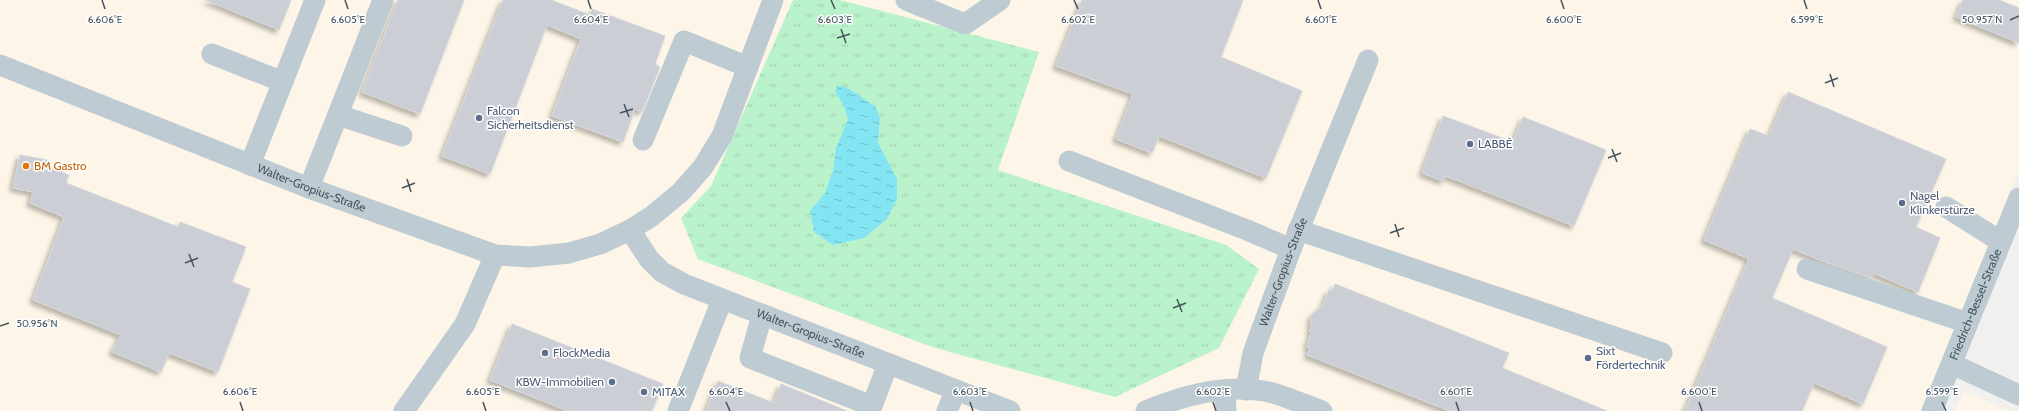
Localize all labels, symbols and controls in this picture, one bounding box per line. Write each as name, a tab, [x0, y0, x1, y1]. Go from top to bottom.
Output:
text: 6.606°E	[88, 13, 123, 26]
text: 6.605°E	[331, 13, 366, 26]
text: 6.604°E	[574, 13, 609, 26]
text: 6.603°E	[818, 13, 853, 26]
text: 6.602°E	[1061, 13, 1096, 26]
text: 6.601°E	[1305, 13, 1338, 26]
text: 6.600°E	[1546, 13, 1582, 26]
text: 6.599°E	[1791, 13, 1824, 26]
text: 50.957°N	[1962, 13, 2002, 26]
place label: Falcon Sicherheitsdienst	[487, 103, 574, 132]
marker: Falcon Sicherheitsdienst	[474, 113, 484, 123]
place label: LABBÉ	[1478, 136, 1513, 151]
marker: LABBÉ	[1465, 139, 1475, 149]
place label: BM Gastro	[34, 158, 87, 173]
street label: Walter-Gropius-Straße	[255, 160, 368, 215]
marker: BM Gastro	[21, 161, 31, 171]
place label: Nagel Klinkerstürze	[1910, 188, 1975, 217]
marker: Nagel Klinkerstürze	[1897, 198, 1907, 208]
street label: Walter-Gropius-Straße	[1255, 215, 1310, 328]
street label: Friedrich-Bessel-Straße	[1946, 246, 2004, 362]
street label: Walter-Gropius-Straße	[754, 305, 867, 361]
text: 50.956°N	[17, 317, 57, 330]
place label: Sixt Fördertechnik	[1596, 343, 1666, 372]
place label: FlockMedia	[553, 345, 610, 360]
marker: FlockMedia	[540, 348, 550, 358]
marker: Sixt Fördertechnik	[1583, 353, 1593, 363]
place label: KBW-Immobilien	[516, 374, 604, 389]
marker: KBW-Immobilien	[607, 377, 617, 387]
place label: MITAX	[652, 384, 686, 399]
text: 6.606°E	[223, 385, 258, 398]
text: 6.605°E	[466, 385, 501, 398]
text: 6.604°E	[709, 385, 744, 398]
text: 6.603°E	[953, 385, 988, 398]
text: 6.602°E	[1196, 385, 1231, 398]
text: 6.601°E	[1440, 385, 1473, 398]
text: 6.600°E	[1681, 385, 1717, 398]
text: 6.599°E	[1926, 385, 1959, 398]
marker: MITAX	[639, 387, 649, 397]

